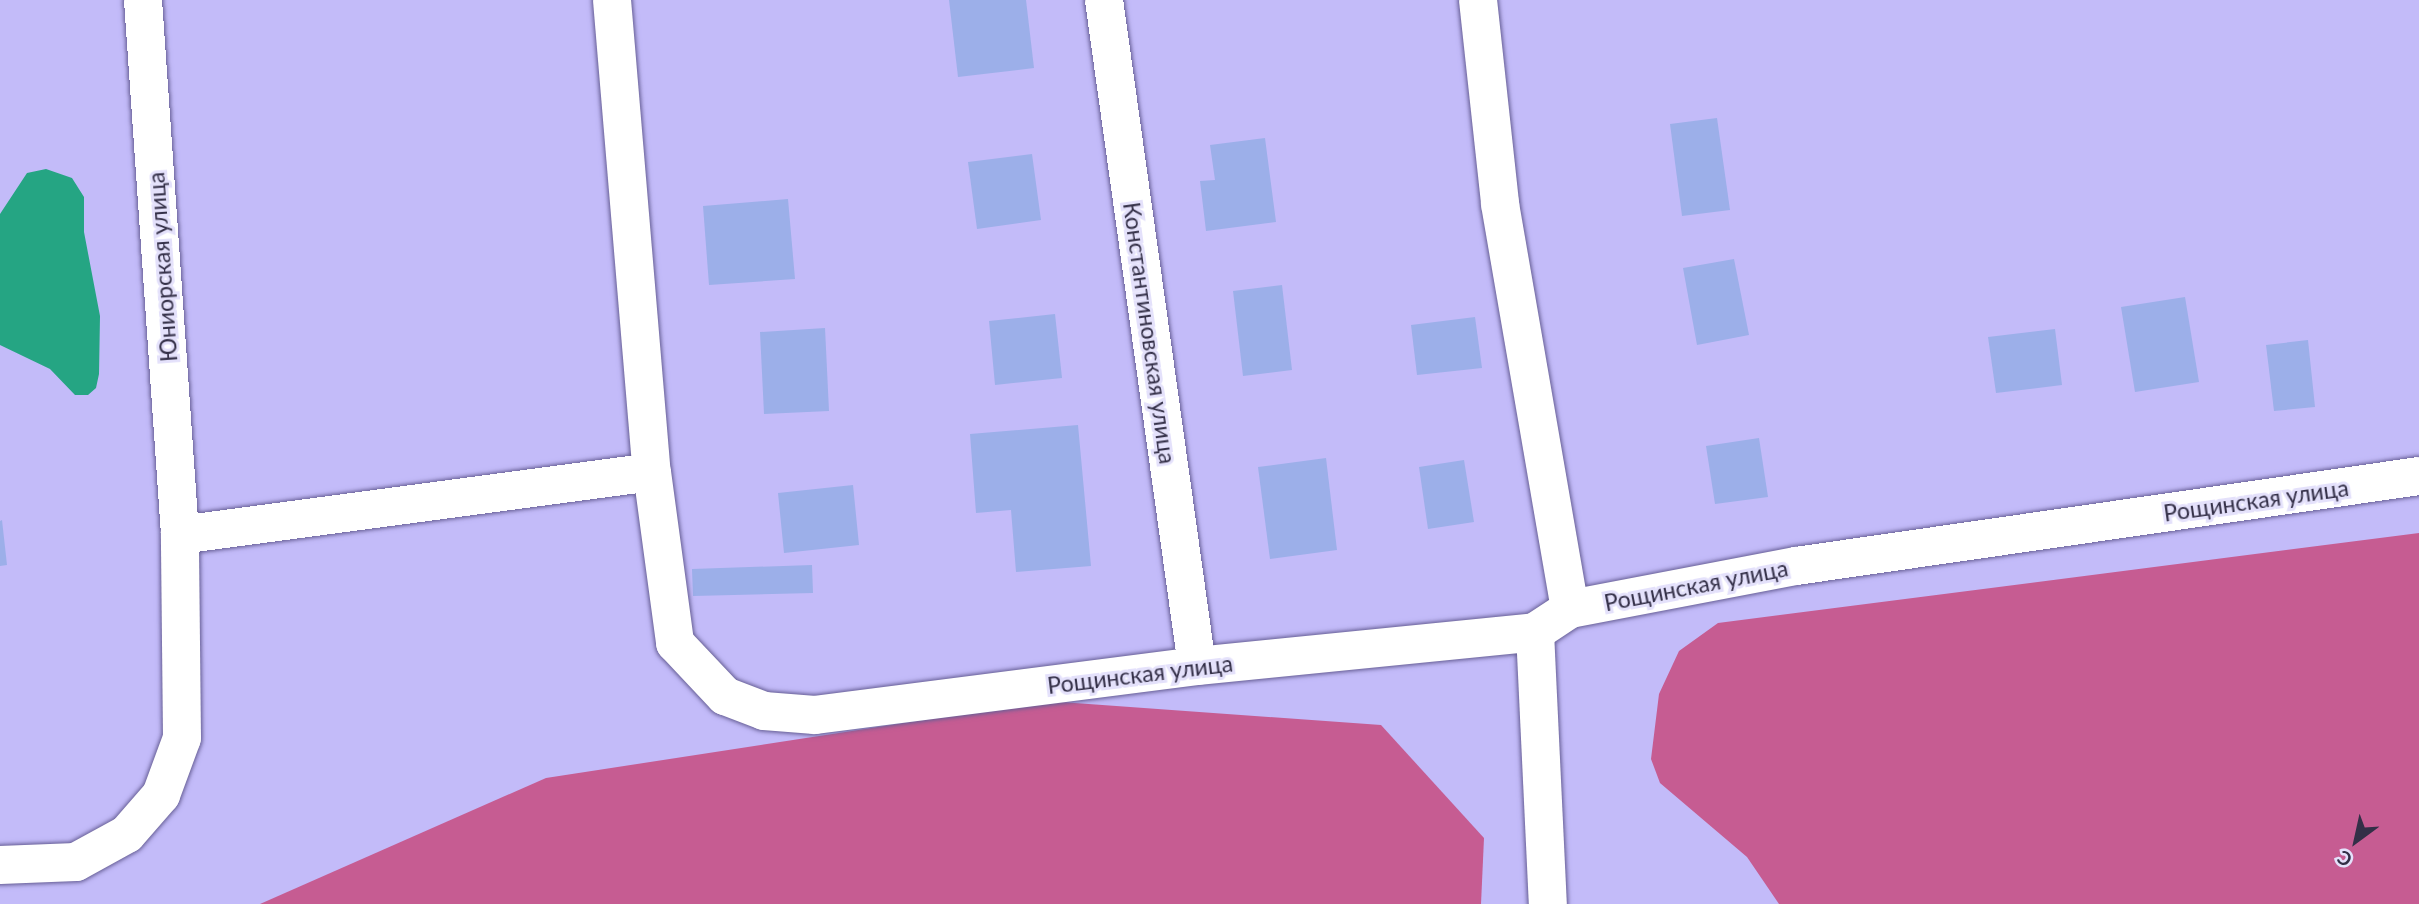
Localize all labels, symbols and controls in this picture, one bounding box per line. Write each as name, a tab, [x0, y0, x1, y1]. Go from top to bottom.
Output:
street label: Юниорская улица	[142, 171, 182, 363]
street label: Константиновская улица	[1118, 200, 1182, 466]
street label: Рощинская улица	[2162, 473, 2350, 527]
street label: Рощинская улица	[1602, 554, 1790, 616]
street label: Рощинская улица	[1046, 649, 1234, 699]
north arrow	[2321, 806, 2391, 876]
text: С	[2333, 846, 2356, 872]

